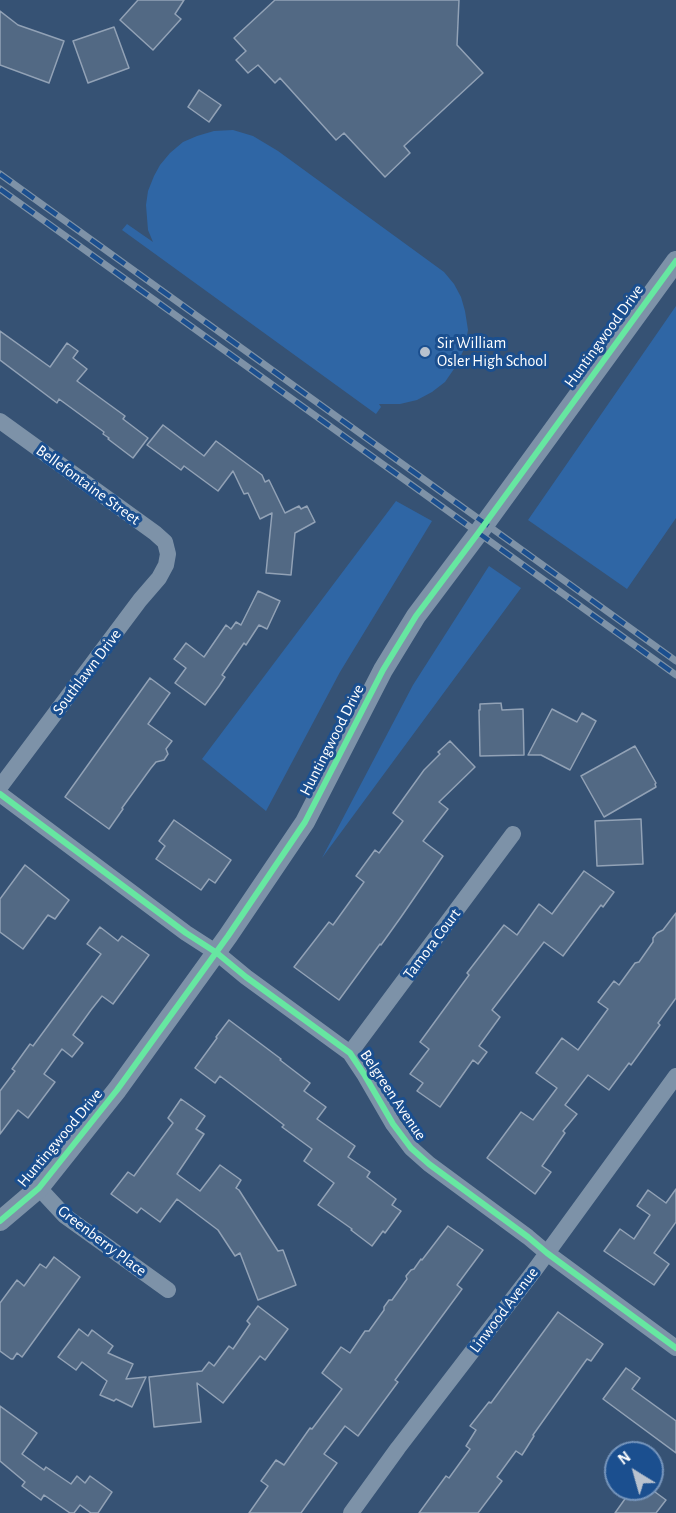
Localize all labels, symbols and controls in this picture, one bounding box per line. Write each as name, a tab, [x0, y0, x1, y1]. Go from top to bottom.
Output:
street label: Huntingwood Drive	[560, 281, 648, 391]
place label: Sir William Osler High School	[437, 333, 547, 371]
marker: Sir William Osler High School	[418, 345, 432, 359]
street label: Bellefontaine Street	[32, 441, 144, 529]
street label: Southlawn Drive	[48, 625, 126, 719]
street label: Huntingwood Drive	[296, 681, 368, 799]
street label: Tamora Court	[399, 905, 465, 983]
street label: Belgreen Avenue	[356, 1046, 430, 1144]
street label: Huntingwood Drive	[13, 1085, 107, 1191]
street label: Greenberry Place	[54, 1201, 150, 1281]
street label: Linwood Avenue	[466, 1263, 542, 1357]
north arrow	[604, 1441, 664, 1501]
text: N	[615, 1448, 634, 1468]

